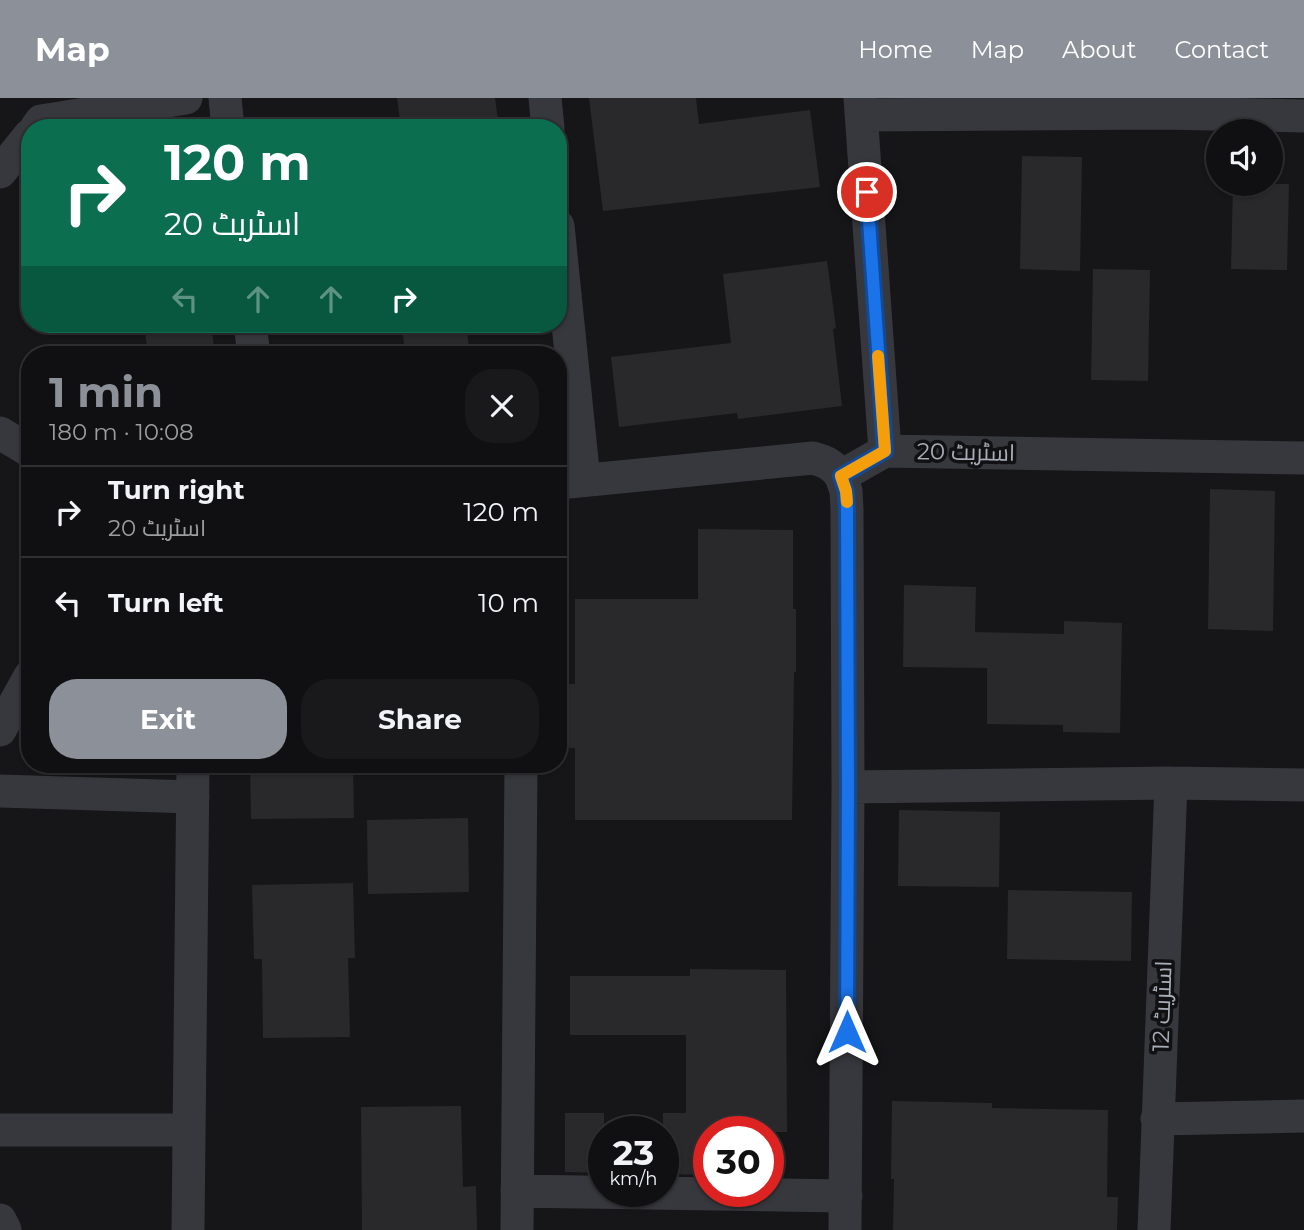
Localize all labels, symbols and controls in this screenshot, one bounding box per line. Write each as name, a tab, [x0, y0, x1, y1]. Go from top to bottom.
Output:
text: Map	[35, 29, 110, 69]
text: Home	[858, 35, 933, 64]
text: Map	[971, 35, 1024, 64]
text: About	[1062, 35, 1136, 64]
text: Contact	[1174, 35, 1269, 64]
map controls	[1206, 119, 1283, 196]
button: sound	[1206, 119, 1283, 196]
text: 120 m	[164, 133, 311, 192]
icon: right	[49, 147, 140, 238]
pin	[837, 162, 897, 222]
icon: arrive	[848, 173, 886, 211]
text: اسٹریٹ 20	[164, 204, 300, 243]
icon: left	[166, 280, 204, 318]
icon: ahead	[239, 280, 277, 318]
icon: ahead	[312, 280, 350, 318]
icon: right	[385, 280, 423, 318]
text: 1 min	[49, 366, 163, 418]
button: close	[465, 369, 539, 443]
text: 180 m · 10:08	[49, 418, 194, 446]
street label: اسٹریٹ 20	[917, 437, 1015, 467]
text: Turn right	[108, 474, 244, 506]
icon: right	[49, 493, 87, 531]
text: 120 m	[463, 496, 539, 528]
text: اسٹریٹ 20	[108, 514, 206, 542]
icon: left	[49, 584, 87, 622]
text: Turn left	[108, 587, 224, 619]
text: 10 m	[478, 587, 539, 619]
button: Exit	[49, 679, 287, 759]
button: Share	[301, 679, 539, 759]
street label: اسٹریٹ 12	[1146, 960, 1178, 1052]
position arrow	[810, 995, 884, 1069]
speed limit sign: 30	[693, 1116, 784, 1207]
text: 23	[613, 1131, 654, 1174]
text: km/h	[609, 1168, 658, 1190]

